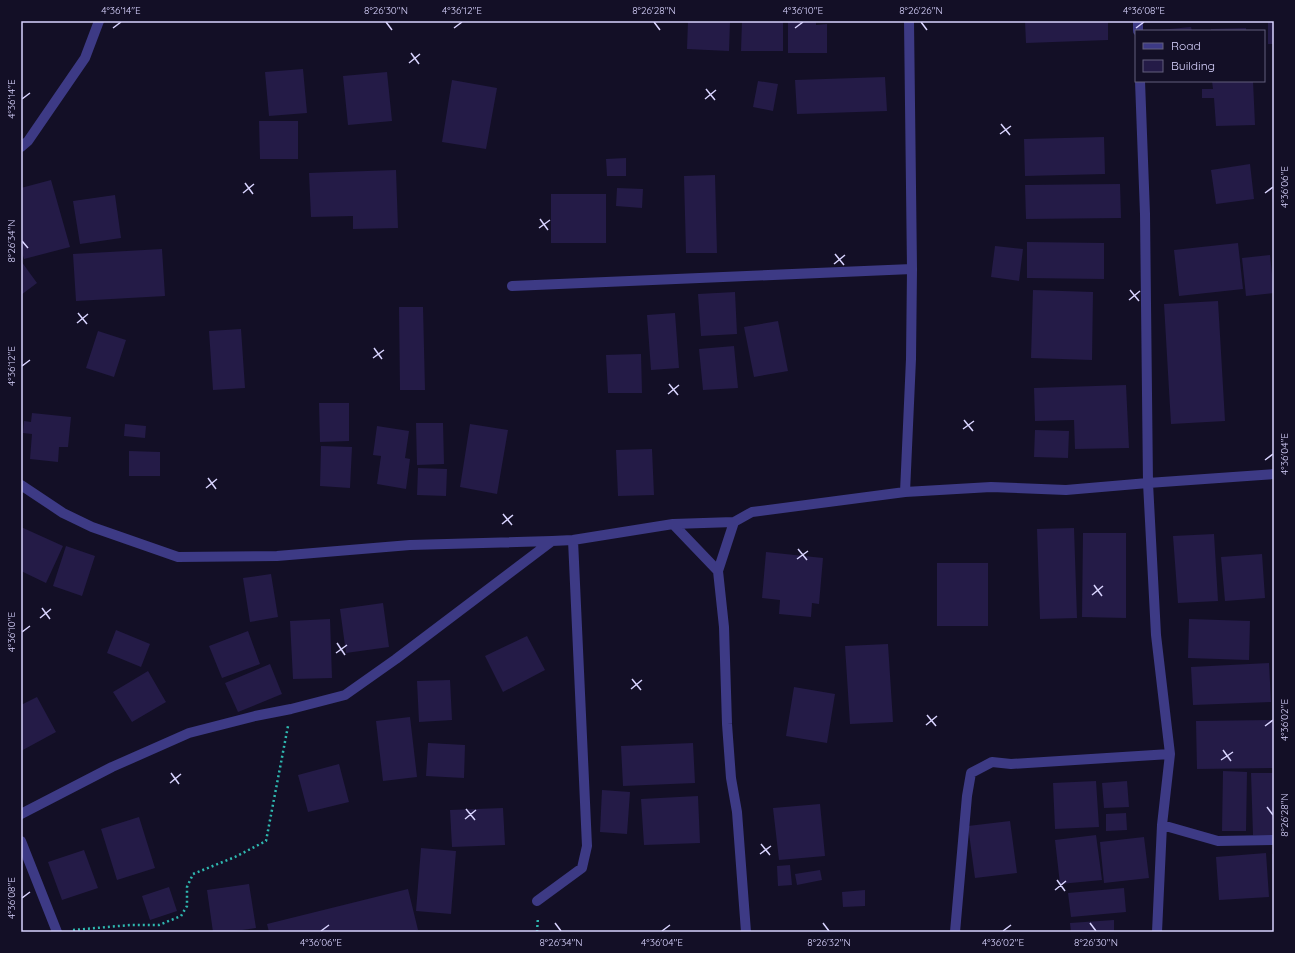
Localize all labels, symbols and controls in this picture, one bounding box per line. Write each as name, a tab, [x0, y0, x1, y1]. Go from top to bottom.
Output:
text: 4°36'14"E	[101, 4, 141, 17]
text: 8°26'30"N	[364, 4, 408, 17]
text: 4°36'12"E	[442, 4, 482, 17]
text: 8°26'28"N	[632, 4, 676, 17]
text: 4°36'10"E	[783, 4, 823, 17]
text: 8°26'26"N	[899, 4, 943, 17]
text: 4°36'08"E	[1123, 4, 1165, 17]
legend	[1135, 30, 1265, 82]
text: Road	[1171, 38, 1201, 53]
text: Building	[1171, 58, 1215, 73]
text: 4°36'14"E	[5, 79, 18, 119]
text: 4°36'06"E	[1278, 166, 1291, 208]
text: 8°26'34"N	[5, 219, 18, 263]
text: 4°36'12"E	[5, 346, 18, 386]
text: 4°36'04"E	[1278, 433, 1291, 475]
text: 4°36'10"E	[5, 612, 18, 652]
text: 4°36'02"E	[1278, 699, 1291, 741]
text: 8°26'28"N	[1278, 793, 1291, 837]
text: 4°36'08"E	[5, 877, 18, 919]
text: 4°36'06"E	[300, 936, 342, 949]
text: 8°26'34"N	[539, 936, 583, 949]
text: 4°36'04"E	[641, 936, 683, 949]
text: 8°26'32"N	[807, 936, 851, 949]
text: 4°36'02"E	[982, 936, 1024, 949]
text: 8°26'30"N	[1074, 936, 1118, 949]

